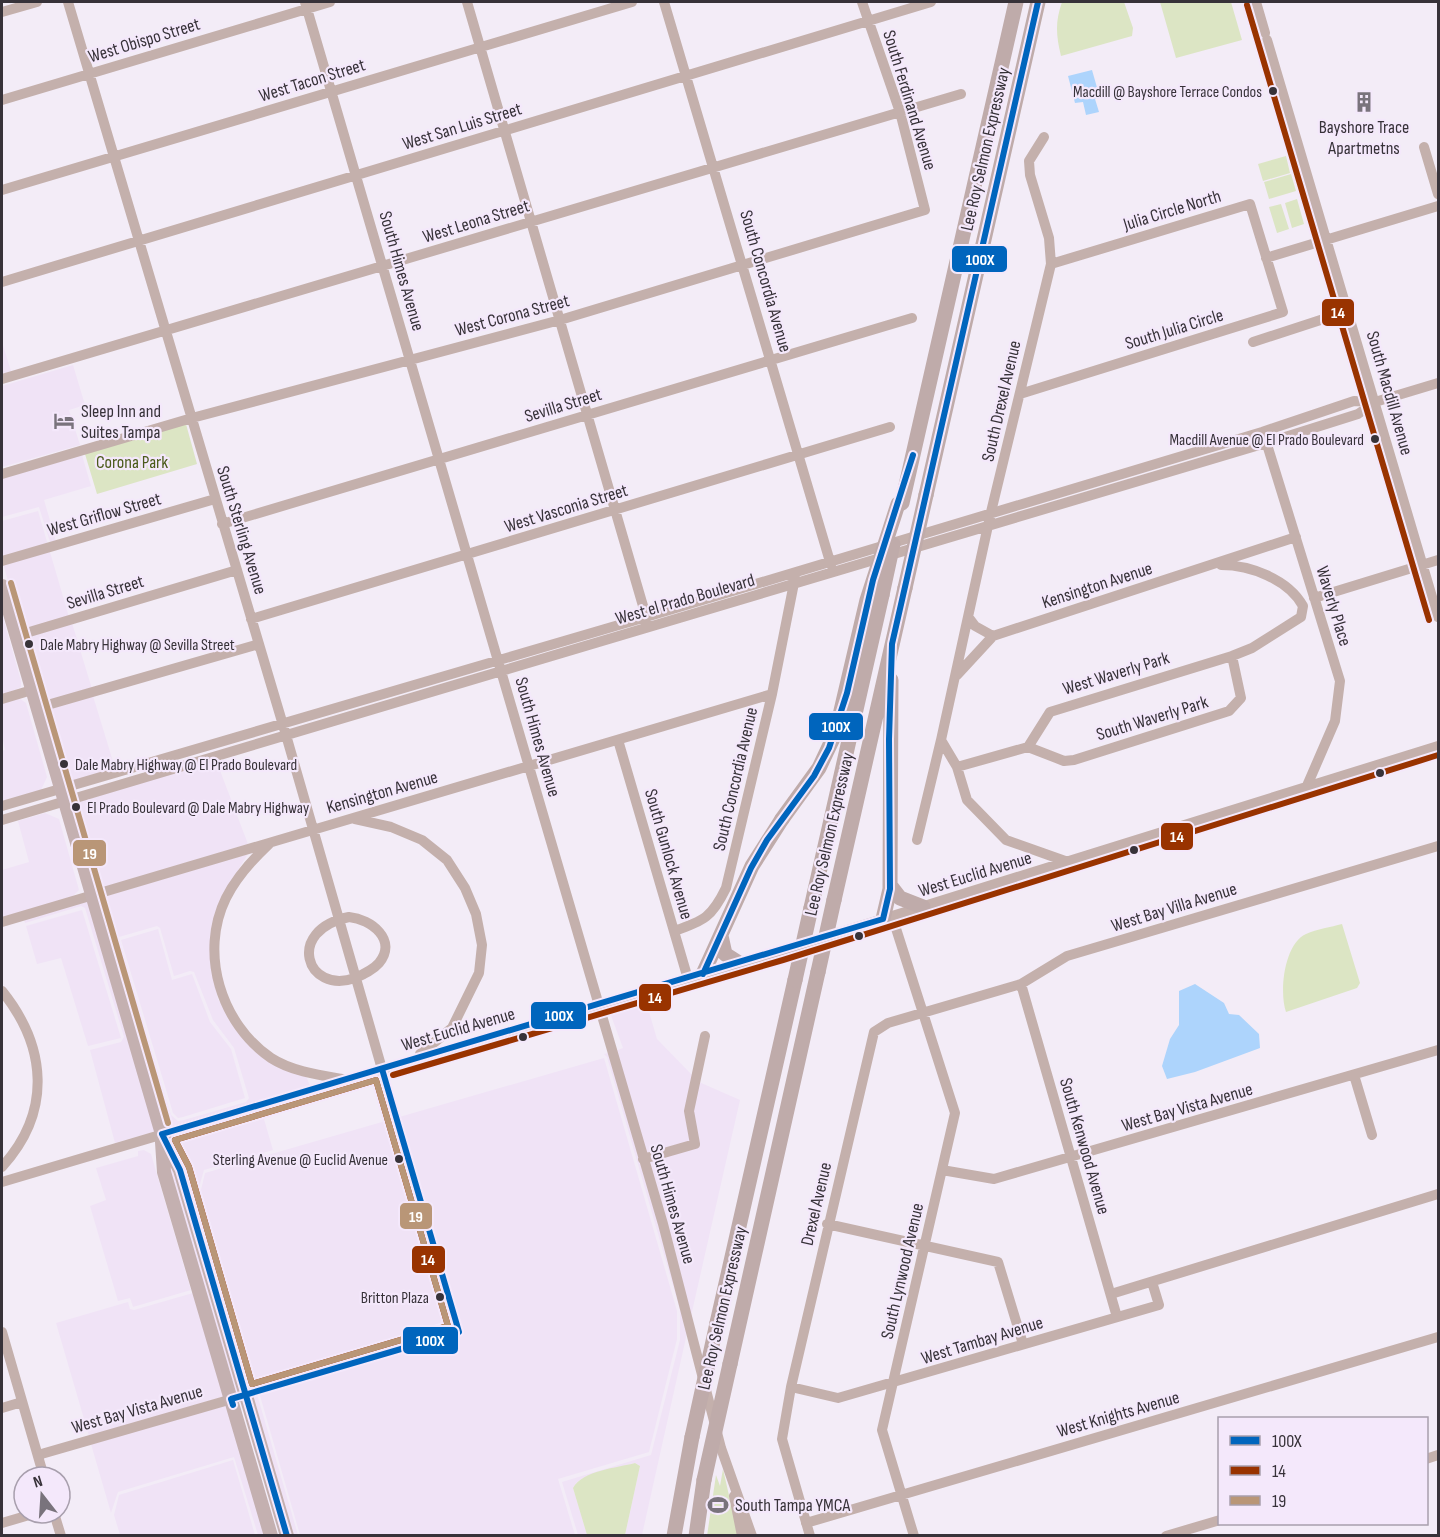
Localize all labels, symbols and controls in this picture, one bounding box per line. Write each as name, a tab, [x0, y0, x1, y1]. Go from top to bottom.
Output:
street label: West Obispo Street	[86, 13, 203, 67]
street label: South Ferdinand Avenue	[878, 28, 941, 173]
street label: West Tacon Street	[257, 54, 368, 107]
street label: Lee Roy Selmon Expressway	[956, 65, 1015, 233]
place label: Macdill @ Bayshore Terrace Condos	[1073, 83, 1262, 102]
marker: Macdill @ Bayshore Terrace Condos	[1267, 85, 1279, 97]
building icon: Bayshore Trace Apartmetns	[1352, 90, 1376, 114]
street label: West San Luis Street	[400, 98, 525, 155]
place label: Bayshore Trace Apartmetns	[1319, 117, 1409, 159]
street label: Julia Circle North	[1120, 186, 1223, 236]
street label: West Leona Street	[420, 195, 532, 248]
street label: South Concordia Avenue	[735, 208, 796, 355]
street label: South Himes Avenue	[374, 209, 429, 333]
line badge: 100X	[951, 245, 1008, 273]
text: 100X	[966, 251, 995, 270]
street label: West Corona Street	[453, 290, 572, 341]
line badge: 14	[1321, 298, 1355, 327]
text: 14	[1331, 304, 1345, 323]
street label: South Julia Circle	[1123, 305, 1226, 354]
street label: South Macdill Avenue	[1362, 329, 1417, 458]
street label: South Drexel Avenue	[977, 339, 1026, 464]
street label: Sevilla Street	[522, 384, 605, 427]
place label: Sleep Inn and Suites Tampa	[81, 401, 161, 443]
hotel icon: Sleep Inn and Suites Tampa	[52, 409, 76, 433]
place label: Macdill Avenue @ El Prado Boulevard	[1170, 431, 1364, 450]
marker: Macdill Avenue @ El Prado Boulevard	[1369, 433, 1381, 445]
park label: Corona Park	[96, 452, 168, 473]
street label: South Sterling Avenue	[212, 463, 271, 597]
street label: West Vasconia Street	[502, 480, 631, 537]
street label: West Griflow Street	[45, 488, 164, 541]
street label: Kensington Avenue	[1039, 558, 1155, 613]
street label: Waverly Place	[1311, 564, 1356, 649]
street label: West el Prado Boulevard	[613, 570, 757, 629]
street label: Sevilla Street	[64, 571, 147, 614]
place label: Dale Mabry Highway @ Sevilla Street	[40, 636, 235, 655]
marker: Dale Mabry Highway @ Sevilla Street	[23, 638, 35, 650]
street label: West Waverly Park	[1060, 647, 1172, 700]
street label: South Himes Avenue	[510, 675, 565, 799]
street label: South Waverly Park	[1094, 692, 1211, 745]
street label: South Concordia Avenue	[709, 705, 762, 853]
line badge: 100X	[808, 712, 864, 741]
text: 100X	[822, 718, 851, 737]
street label: Lee Roy Selmon Expressway	[800, 750, 859, 918]
place label: Dale Mabry Highway @ El Prado Boulevard	[75, 756, 297, 775]
marker: Dale Mabry Highway @ El Prado Boulevard	[58, 758, 70, 770]
street label: Kensington Avenue	[324, 767, 440, 818]
unlabelled marker	[1374, 767, 1386, 779]
street label: South Gunlock Avenue	[640, 786, 697, 922]
place label: El Prado Boulevard @ Dale Mabry Highway	[87, 799, 309, 818]
marker: El Prado Boulevard @ Dale Mabry Highway	[70, 801, 82, 813]
line badge: 14	[1160, 822, 1194, 851]
text: 14	[1170, 828, 1184, 847]
line badge: 19	[72, 839, 107, 867]
unlabelled marker	[1128, 844, 1140, 856]
text: 19	[83, 845, 97, 864]
street label: West Euclid Avenue	[916, 847, 1034, 902]
street label: West Bay Villa Avenue	[1109, 878, 1239, 937]
unlabelled marker	[853, 930, 865, 942]
line badge: 14	[638, 983, 672, 1012]
text: 14	[648, 989, 662, 1008]
line badge: 100X	[530, 1001, 587, 1030]
street label: West Euclid Avenue	[399, 1003, 517, 1056]
text: 100X	[545, 1007, 574, 1026]
unlabelled marker	[517, 1031, 529, 1043]
street label: South Kenwood Avenue	[1055, 1076, 1114, 1217]
street label: West Bay Vista Avenue	[1119, 1079, 1255, 1136]
street label: South Himes Avenue	[645, 1142, 700, 1266]
place label: Sterling Avenue @ Euclid Avenue	[213, 1151, 388, 1170]
marker: Sterling Avenue @ Euclid Avenue	[393, 1153, 405, 1165]
street label: Drexel Avenue	[797, 1160, 836, 1248]
street label: South Lynwood Avenue	[877, 1201, 928, 1341]
line badge: 19	[399, 1202, 433, 1230]
text: 19	[409, 1208, 423, 1227]
street label: Lee Roy Selmon Expressway	[693, 1224, 752, 1392]
line badge: 14	[411, 1245, 446, 1274]
text: 14	[421, 1251, 435, 1270]
place label: Britton Plaza	[361, 1289, 429, 1308]
marker: Britton Plaza	[434, 1291, 446, 1303]
street label: West Tambay Avenue	[919, 1312, 1046, 1369]
line badge: 100X	[402, 1326, 459, 1355]
text: 100X	[416, 1332, 445, 1351]
street label: West Bay Vista Avenue	[69, 1381, 205, 1438]
street label: West Knights Avenue	[1055, 1387, 1182, 1442]
legend	[1218, 1417, 1428, 1525]
text: 100X	[1272, 1431, 1302, 1452]
text: 14	[1272, 1461, 1286, 1482]
north arrow	[12, 1465, 72, 1525]
text: N	[31, 1472, 45, 1492]
text: 19	[1272, 1491, 1286, 1512]
sports icon: South Tampa YMCA	[706, 1493, 730, 1517]
place label: South Tampa YMCA	[735, 1495, 851, 1516]

